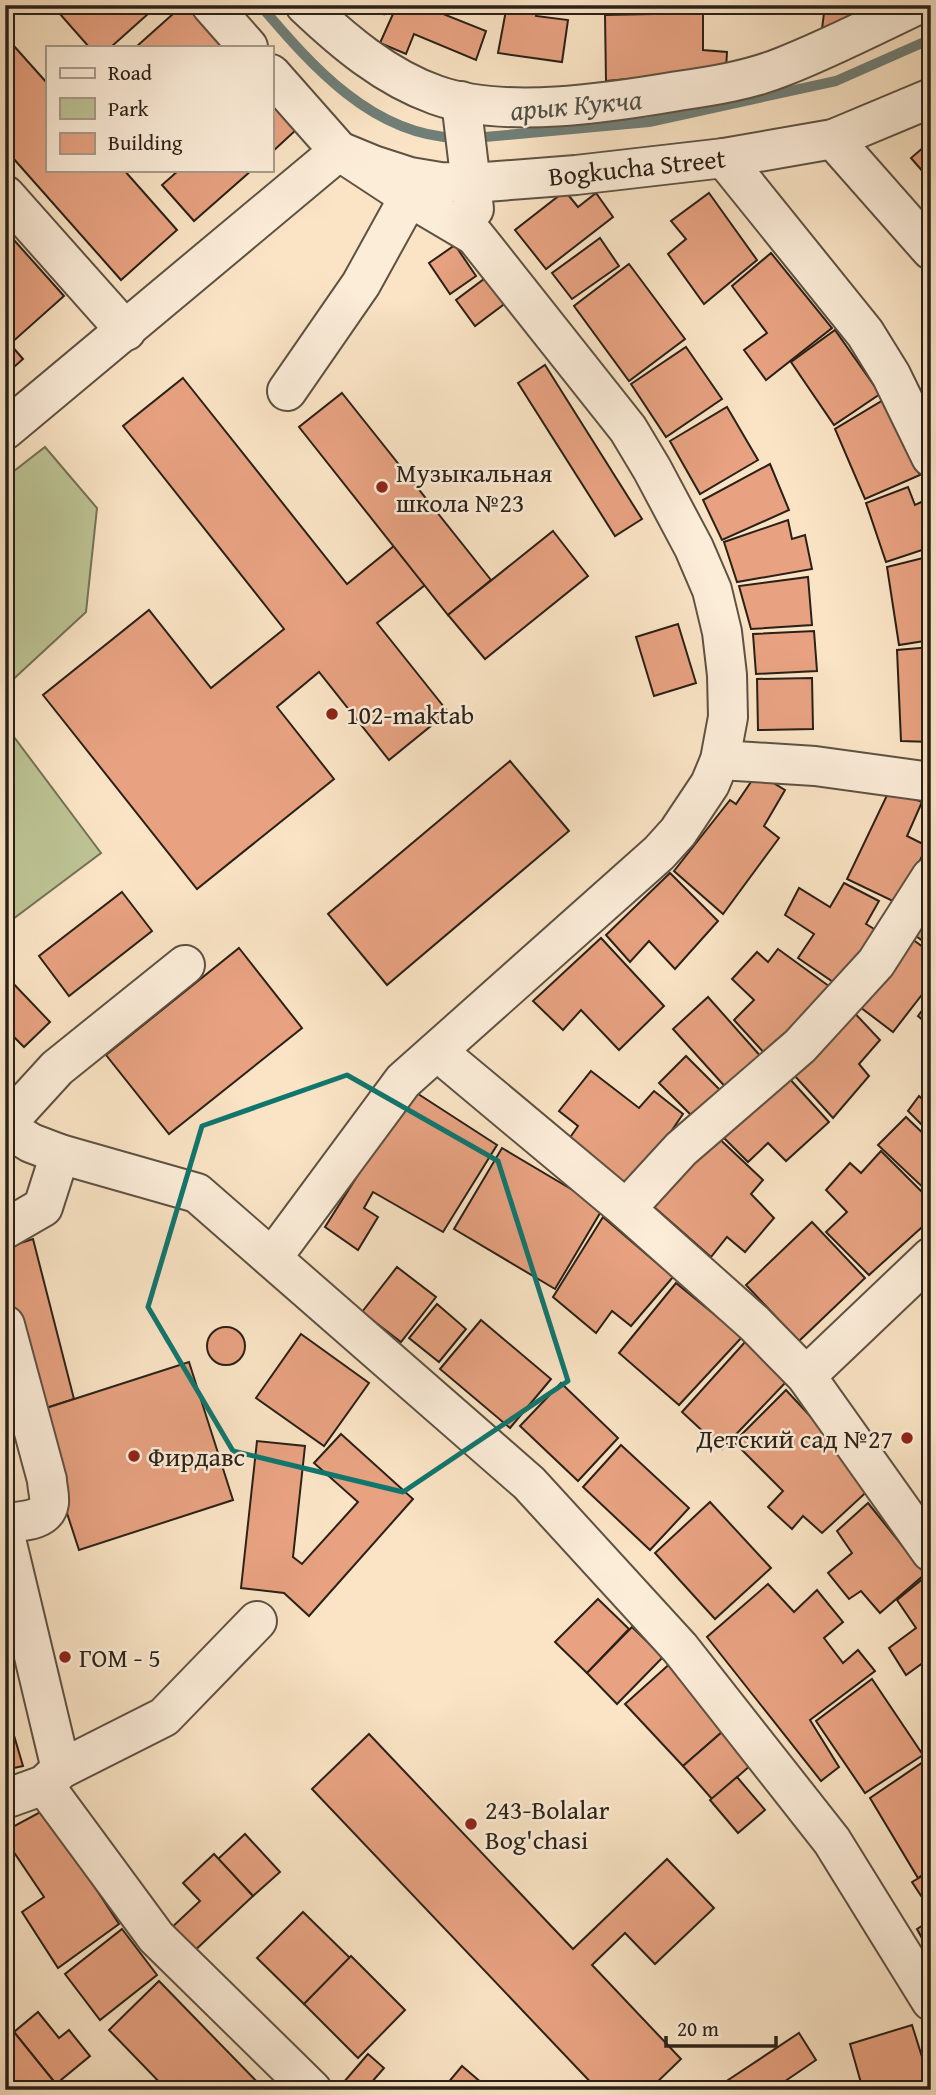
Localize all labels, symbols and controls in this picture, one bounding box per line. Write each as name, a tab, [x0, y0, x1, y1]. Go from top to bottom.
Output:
legend	[46, 46, 273, 172]
text: Road	[108, 57, 153, 88]
water label: арык Кукча	[509, 78, 644, 130]
text: Park	[108, 93, 149, 124]
text: Building	[108, 127, 183, 158]
street label: Bogkucha Street	[547, 138, 727, 196]
place label: Музыкальная школа №23	[396, 453, 552, 522]
marker: Музыкальная школа №23	[374, 479, 390, 495]
place label: 102-maktab	[346, 695, 474, 734]
marker: 102-maktab	[324, 706, 340, 722]
place label: Детский сад №27	[695, 1419, 893, 1458]
marker: Детский сад №27	[899, 1430, 915, 1446]
place label: Фирдавс	[148, 1437, 245, 1476]
marker: Фирдавс	[126, 1448, 142, 1464]
place label: ГОМ - 5	[79, 1638, 161, 1677]
marker: ГОМ - 5	[57, 1649, 73, 1665]
place label: 243-Bolalar Bog'chasi	[485, 1790, 610, 1859]
marker: 243-Bolalar Bog'chasi	[463, 1816, 479, 1832]
scale bar	[666, 2004, 777, 2048]
text: 20 m	[677, 2013, 719, 2044]

